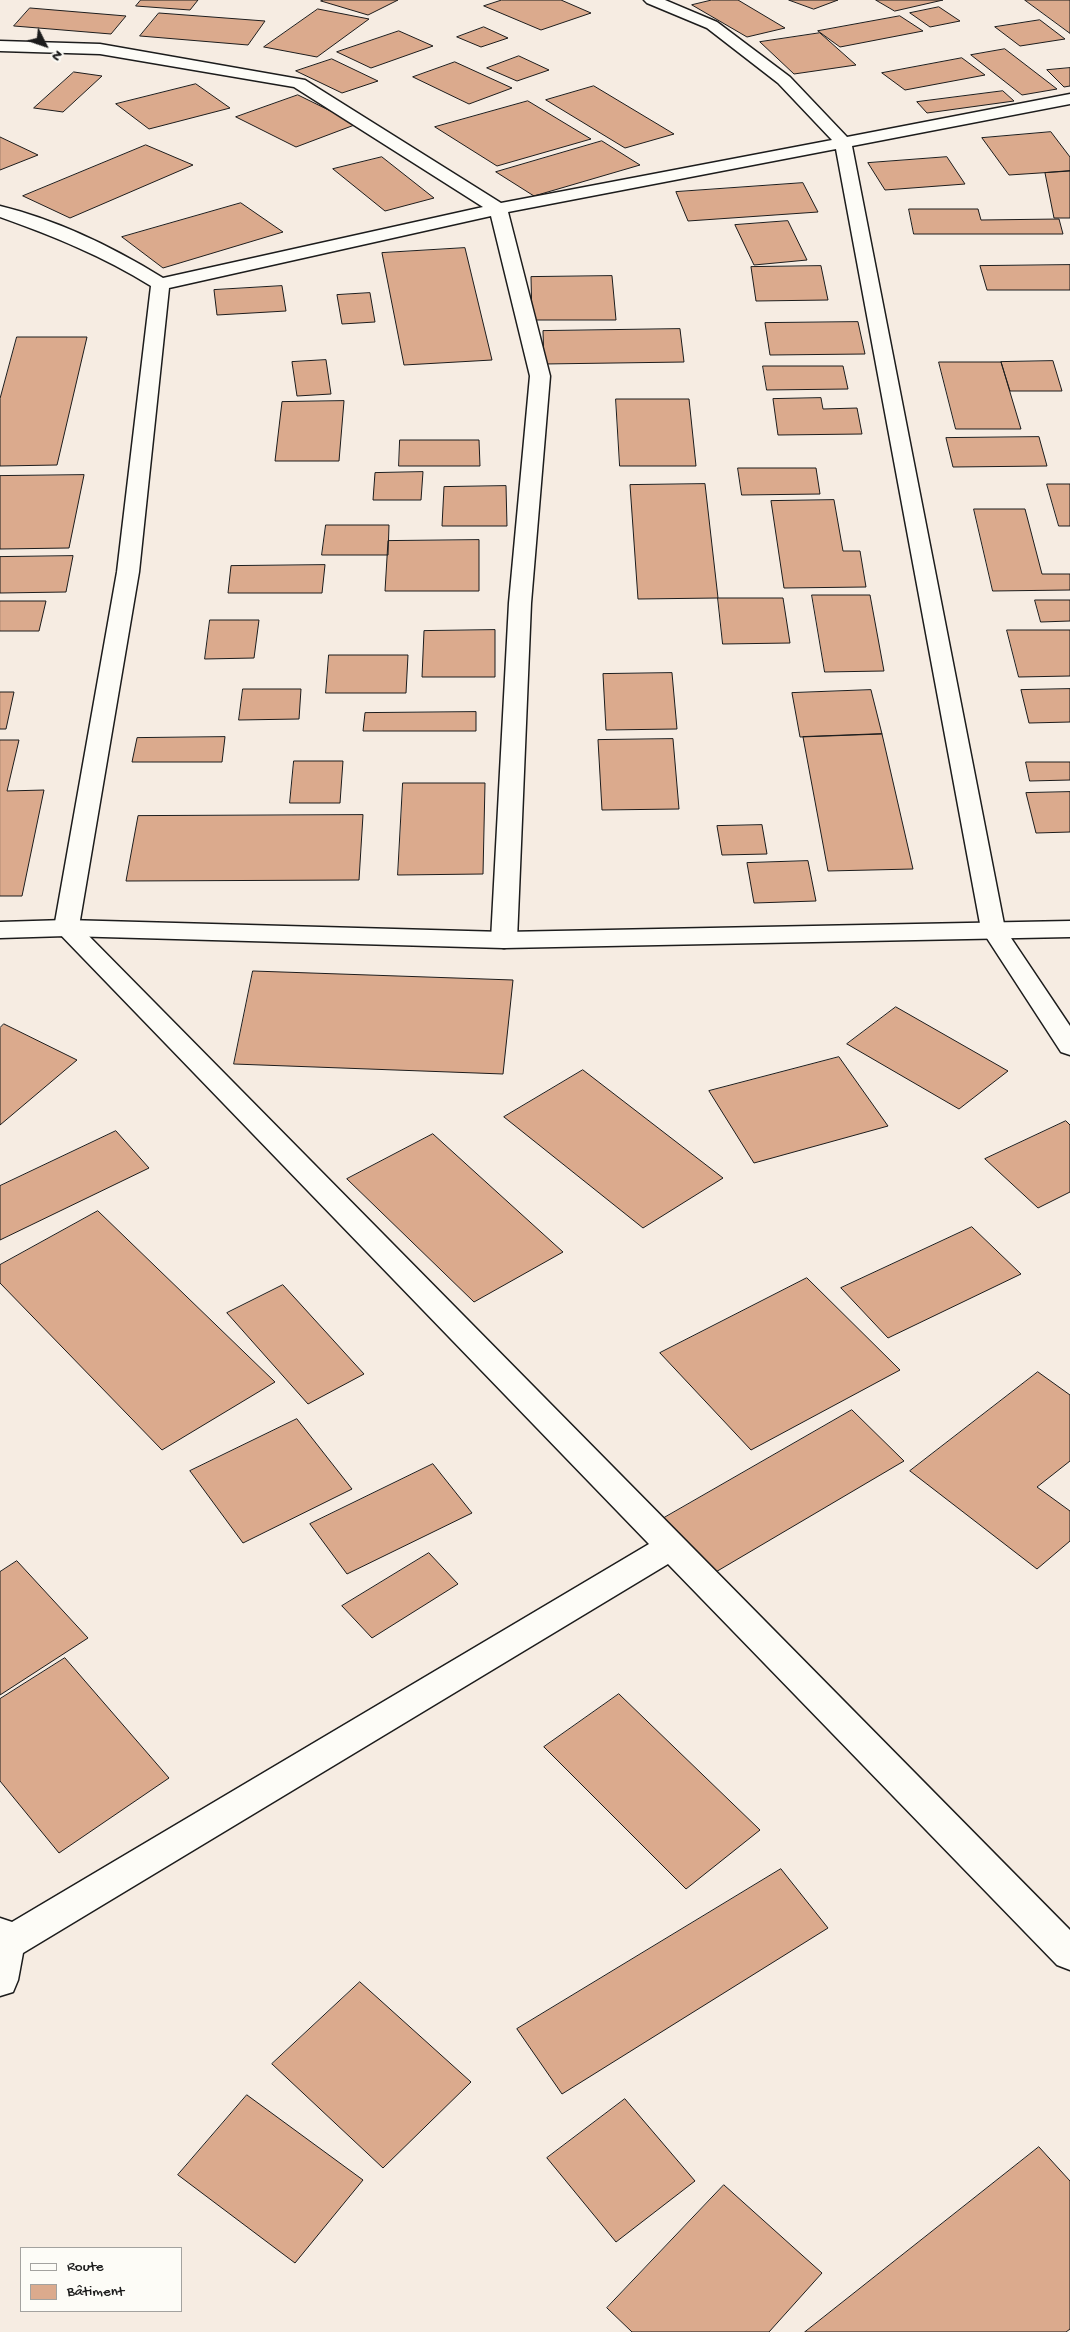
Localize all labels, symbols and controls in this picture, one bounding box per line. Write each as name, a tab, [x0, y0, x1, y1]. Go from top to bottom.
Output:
north arrow	[20, 20, 70, 70]
text: N	[47, 46, 66, 64]
legend	[20, 2247, 182, 2312]
text: Route	[67, 2258, 104, 2276]
text: Bâtiment	[67, 2283, 124, 2301]

